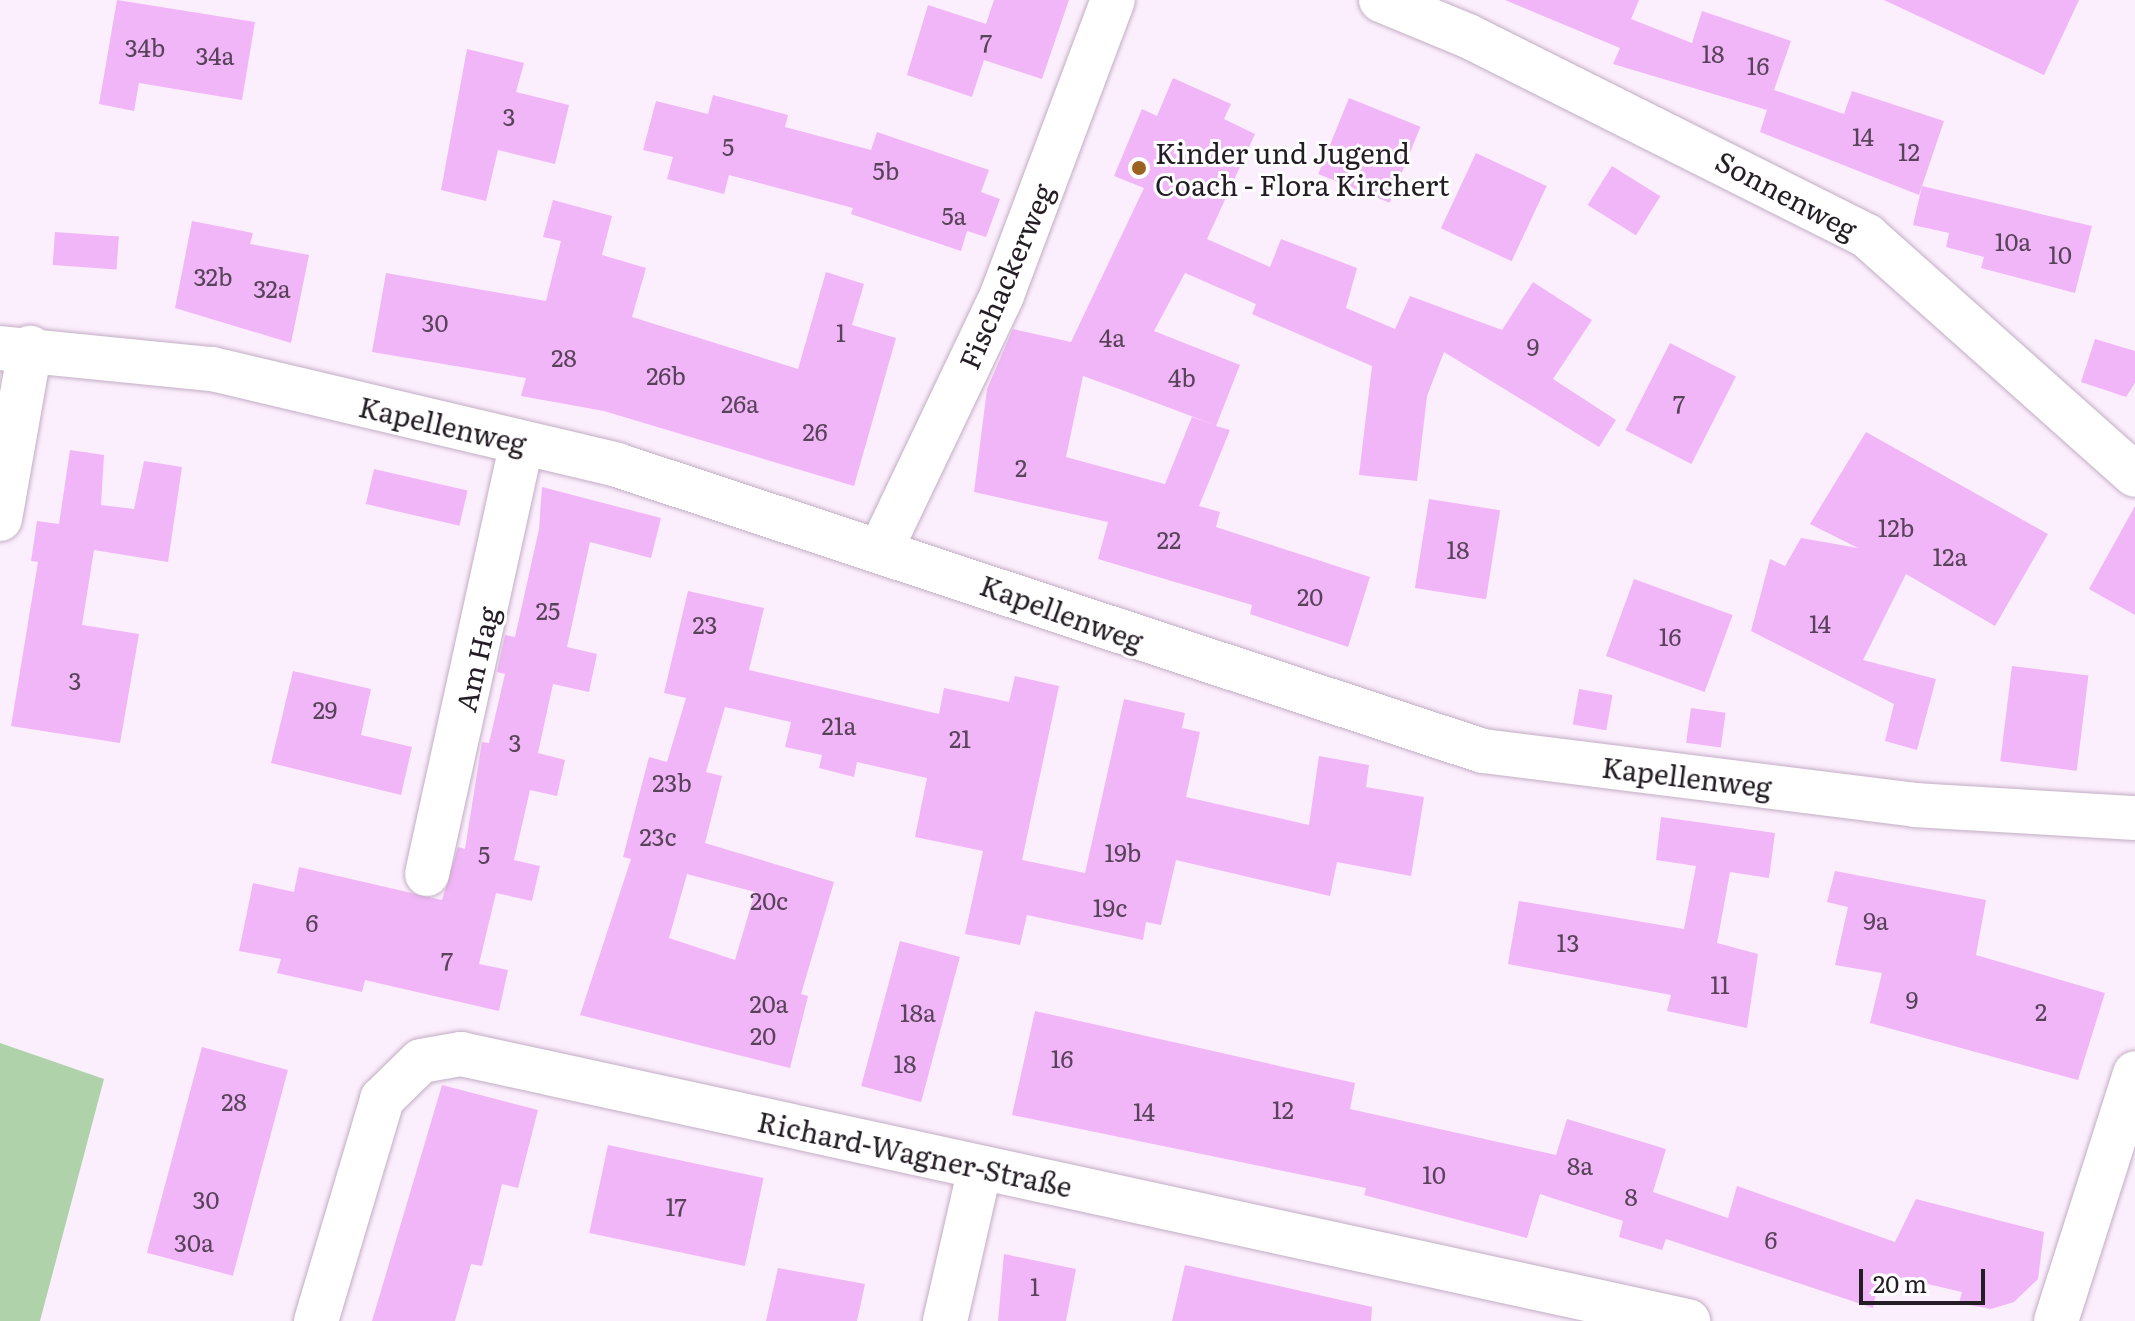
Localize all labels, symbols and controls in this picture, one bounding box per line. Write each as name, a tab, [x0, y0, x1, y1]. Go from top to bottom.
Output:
house number: 7	[980, 28, 992, 56]
house number: 34b	[125, 33, 165, 61]
house number: 18	[1702, 39, 1724, 67]
house number: 34a	[195, 41, 235, 69]
house number: 16	[1747, 51, 1769, 79]
house number: 3	[502, 102, 516, 130]
house number: 14	[1852, 122, 1874, 150]
house number: 5	[722, 132, 734, 160]
place label: Kinder und Jugend Coach - Flora Kirchert	[1155, 135, 1450, 201]
house number: 12	[1898, 137, 1920, 165]
street label: Sonnenweg	[1711, 143, 1863, 245]
house number: 5b	[873, 156, 899, 184]
marker: Kinder und Jugend Coach - Flora Kirchert	[1130, 159, 1148, 177]
street label: Fischackerweg	[951, 178, 1059, 374]
house number: 5a	[941, 201, 967, 229]
house number: 10a	[1995, 227, 2031, 255]
house number: 10	[2048, 240, 2072, 268]
house number: 32b	[193, 262, 233, 290]
house number: 32a	[253, 274, 291, 302]
house number: 30	[422, 308, 448, 336]
house number: 1	[836, 318, 846, 346]
house number: 4a	[1099, 323, 1125, 351]
house number: 9	[1527, 332, 1539, 360]
house number: 28	[551, 343, 577, 371]
house number: 26b	[646, 361, 686, 389]
house number: 4b	[1168, 363, 1196, 391]
street label: Kapellenweg	[356, 388, 530, 460]
house number: 26a	[721, 389, 759, 417]
house number: 7	[1673, 389, 1685, 417]
house number: 26	[802, 417, 828, 445]
house number: 2	[1015, 453, 1027, 481]
house number: 12b	[1878, 513, 1914, 541]
house number: 22	[1157, 525, 1181, 553]
house number: 18	[1447, 535, 1469, 563]
house number: 12a	[1933, 542, 1967, 570]
street label: Kapellenweg	[976, 567, 1148, 657]
house number: 20	[1297, 582, 1323, 610]
house number: 25	[536, 596, 560, 624]
street label: Am Hag	[448, 603, 504, 715]
house number: 14	[1809, 609, 1831, 637]
house number: 23	[692, 610, 718, 638]
house number: 16	[1659, 622, 1681, 650]
house number: 3	[68, 666, 82, 694]
house number: 29	[313, 695, 337, 723]
house number: 21a	[822, 711, 856, 739]
house number: 21	[949, 724, 971, 752]
house number: 3	[508, 728, 522, 756]
street label: Kapellenweg	[1600, 749, 1774, 803]
house number: 23b	[652, 768, 692, 796]
house number: 23c	[639, 822, 677, 850]
house number: 19b	[1105, 838, 1141, 866]
house number: 5	[478, 840, 490, 868]
house number: 20c	[750, 886, 788, 914]
house number: 19c	[1093, 893, 1127, 921]
house number: 9a	[1863, 906, 1889, 934]
house number: 6	[306, 908, 318, 936]
house number: 13	[1557, 928, 1579, 956]
house number: 7	[441, 946, 453, 974]
house number: 11	[1710, 970, 1730, 998]
house number: 9	[1906, 985, 1918, 1013]
house number: 20a	[750, 989, 788, 1017]
house number: 2	[2035, 997, 2047, 1025]
house number: 18a	[900, 998, 936, 1026]
house number: 20	[750, 1021, 776, 1049]
house number: 16	[1051, 1044, 1073, 1072]
house number: 18	[894, 1049, 916, 1077]
house number: 28	[221, 1087, 247, 1115]
house number: 12	[1272, 1095, 1294, 1123]
house number: 14	[1133, 1097, 1155, 1125]
street label: Richard-Wagner-Straße	[755, 1103, 1075, 1203]
house number: 8a	[1567, 1151, 1593, 1179]
house number: 10	[1422, 1160, 1446, 1188]
house number: 8	[1624, 1182, 1638, 1210]
house number: 30	[193, 1185, 219, 1213]
house number: 17	[665, 1192, 687, 1220]
house number: 6	[1765, 1225, 1777, 1253]
house number: 30a	[174, 1228, 214, 1256]
scale bar	[1863, 1253, 1989, 1303]
text: 20 m	[1873, 1265, 1927, 1300]
house number: 1	[1030, 1272, 1040, 1300]

